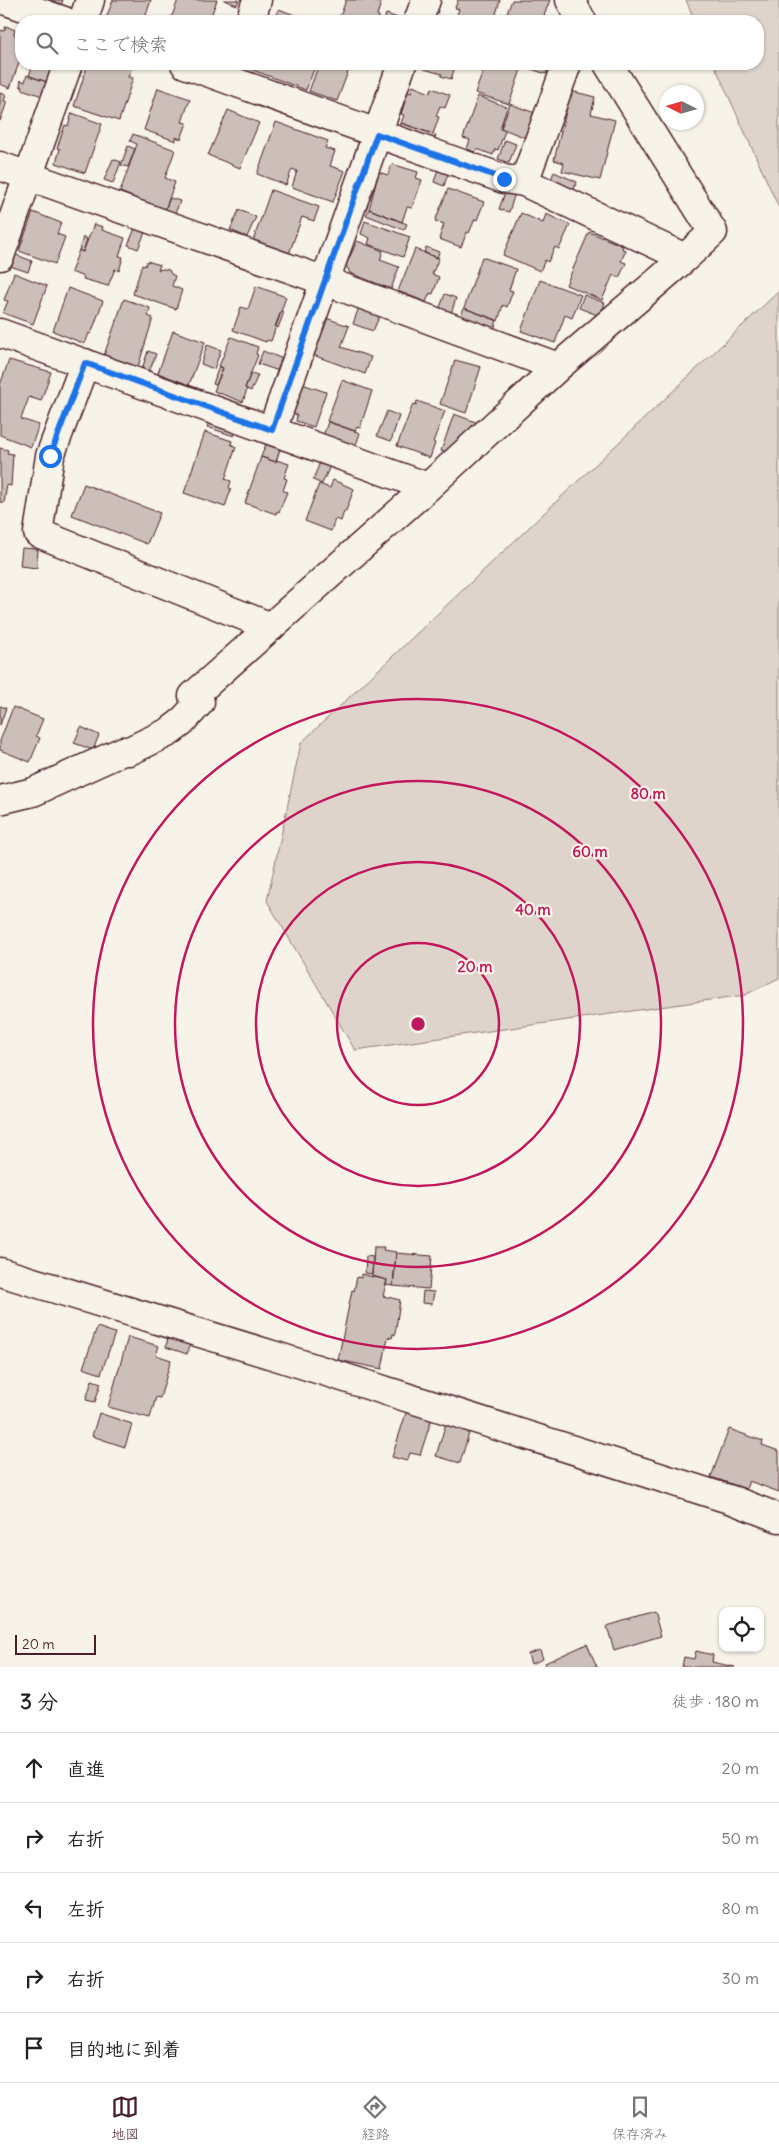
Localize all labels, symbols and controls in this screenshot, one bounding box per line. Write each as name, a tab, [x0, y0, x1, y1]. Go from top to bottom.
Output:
search box	[15, 15, 764, 70]
icon: search	[33, 29, 61, 57]
text: ここで検索	[73, 32, 168, 56]
north arrow	[659, 85, 704, 130]
route end	[493, 168, 516, 191]
route start	[39, 445, 62, 468]
text: 80 m	[630, 784, 666, 803]
text: 60 m	[572, 842, 608, 861]
text: 40 m	[515, 900, 551, 919]
text: 20 m	[458, 957, 492, 976]
centre of rings	[409, 1015, 427, 1033]
map controls	[719, 1607, 764, 1652]
button: locate	[719, 1607, 764, 1652]
scale bar	[15, 1632, 96, 1655]
text: 20 m	[22, 1635, 55, 1653]
text: 3 分	[20, 1688, 58, 1715]
text: 徒歩 · 180 m	[672, 1691, 759, 1711]
icon: ahead	[20, 1754, 48, 1782]
text: 直進	[67, 1757, 105, 1781]
text: 20 m	[722, 1758, 759, 1778]
icon: right	[20, 1824, 48, 1852]
text: 右折	[67, 1827, 105, 1851]
text: 50 m	[721, 1828, 759, 1848]
icon: left	[20, 1894, 48, 1922]
text: 左折	[67, 1897, 105, 1921]
text: 80 m	[721, 1898, 759, 1918]
icon: right	[20, 1964, 48, 1992]
text: 右折	[67, 1967, 105, 1991]
text: 30 m	[722, 1968, 759, 1988]
icon: arrive	[20, 2034, 48, 2062]
text: 目的地に到着	[67, 2037, 181, 2061]
tab: 地図	[111, 2093, 139, 2143]
tab: 経路	[361, 2093, 389, 2143]
tab: 保存済み	[612, 2093, 668, 2143]

